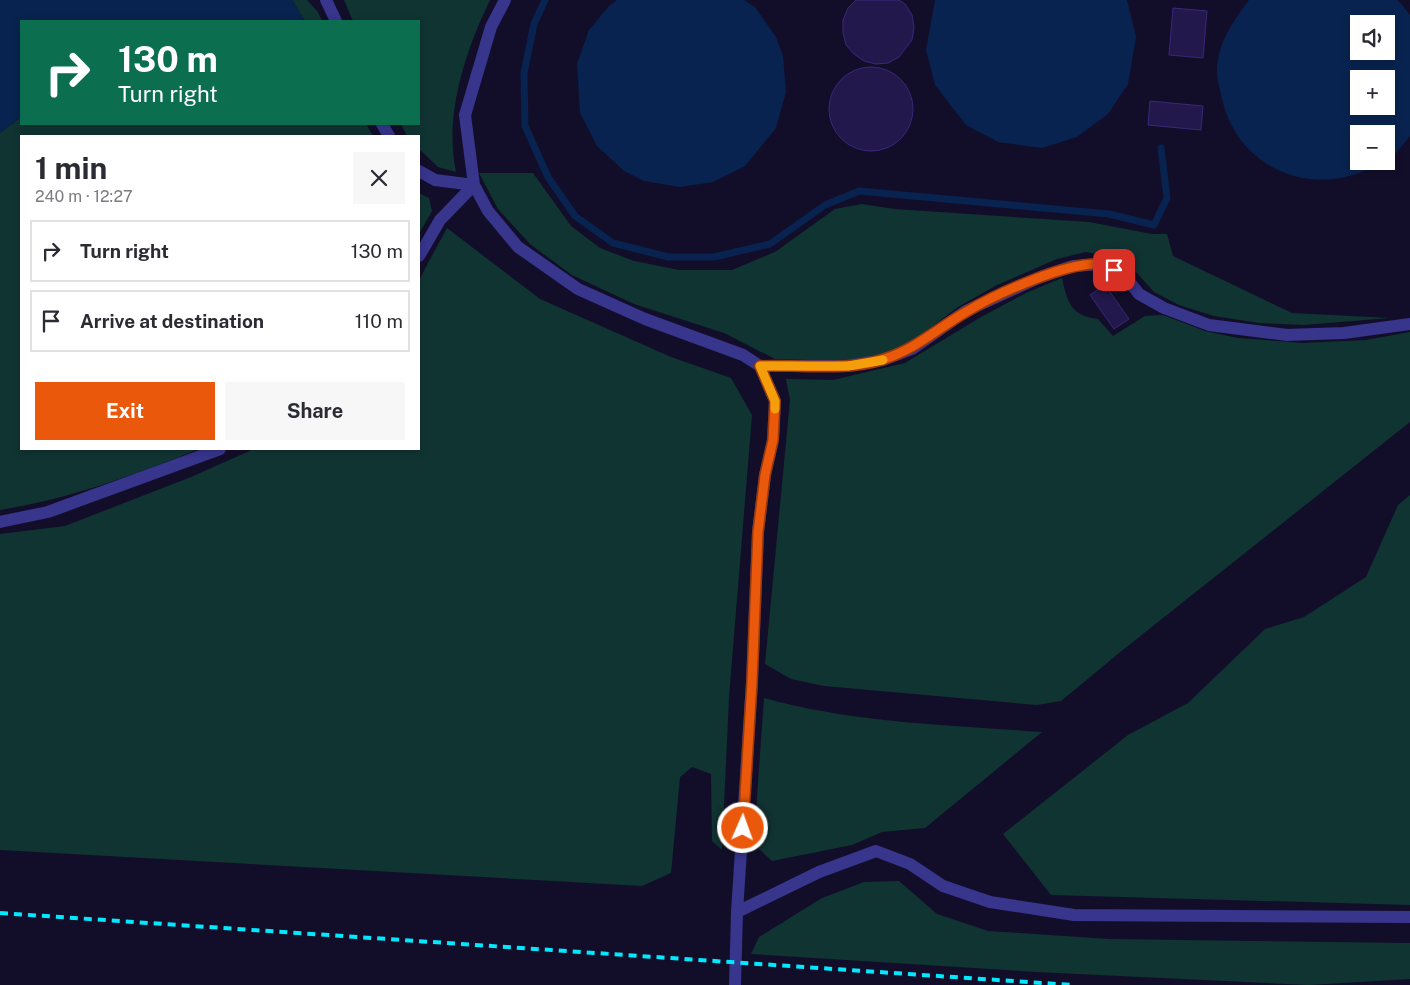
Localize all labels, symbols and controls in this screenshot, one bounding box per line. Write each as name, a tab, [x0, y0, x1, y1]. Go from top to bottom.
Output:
map controls	[1350, 15, 1395, 170]
button: sound	[1350, 15, 1395, 60]
text: 130 m	[118, 39, 218, 80]
icon: right	[35, 40, 100, 105]
button: +	[1350, 70, 1395, 115]
text: Turn right	[118, 81, 218, 107]
button: −	[1350, 125, 1395, 170]
text: 1 min	[35, 150, 107, 186]
button: close	[353, 152, 405, 204]
text: 240 m · 12:27	[35, 187, 133, 206]
icon: right	[37, 237, 65, 265]
text: Turn right	[80, 240, 169, 262]
text: 130 m	[351, 240, 403, 262]
pin	[1093, 249, 1135, 291]
icon: arrive	[1100, 256, 1128, 284]
icon: arrive	[37, 307, 65, 335]
text: Arrive at destination	[80, 310, 264, 332]
text: 110 m	[355, 310, 403, 332]
button: Exit	[35, 382, 215, 440]
button: Share	[225, 382, 405, 440]
position arrow	[716, 801, 768, 853]

